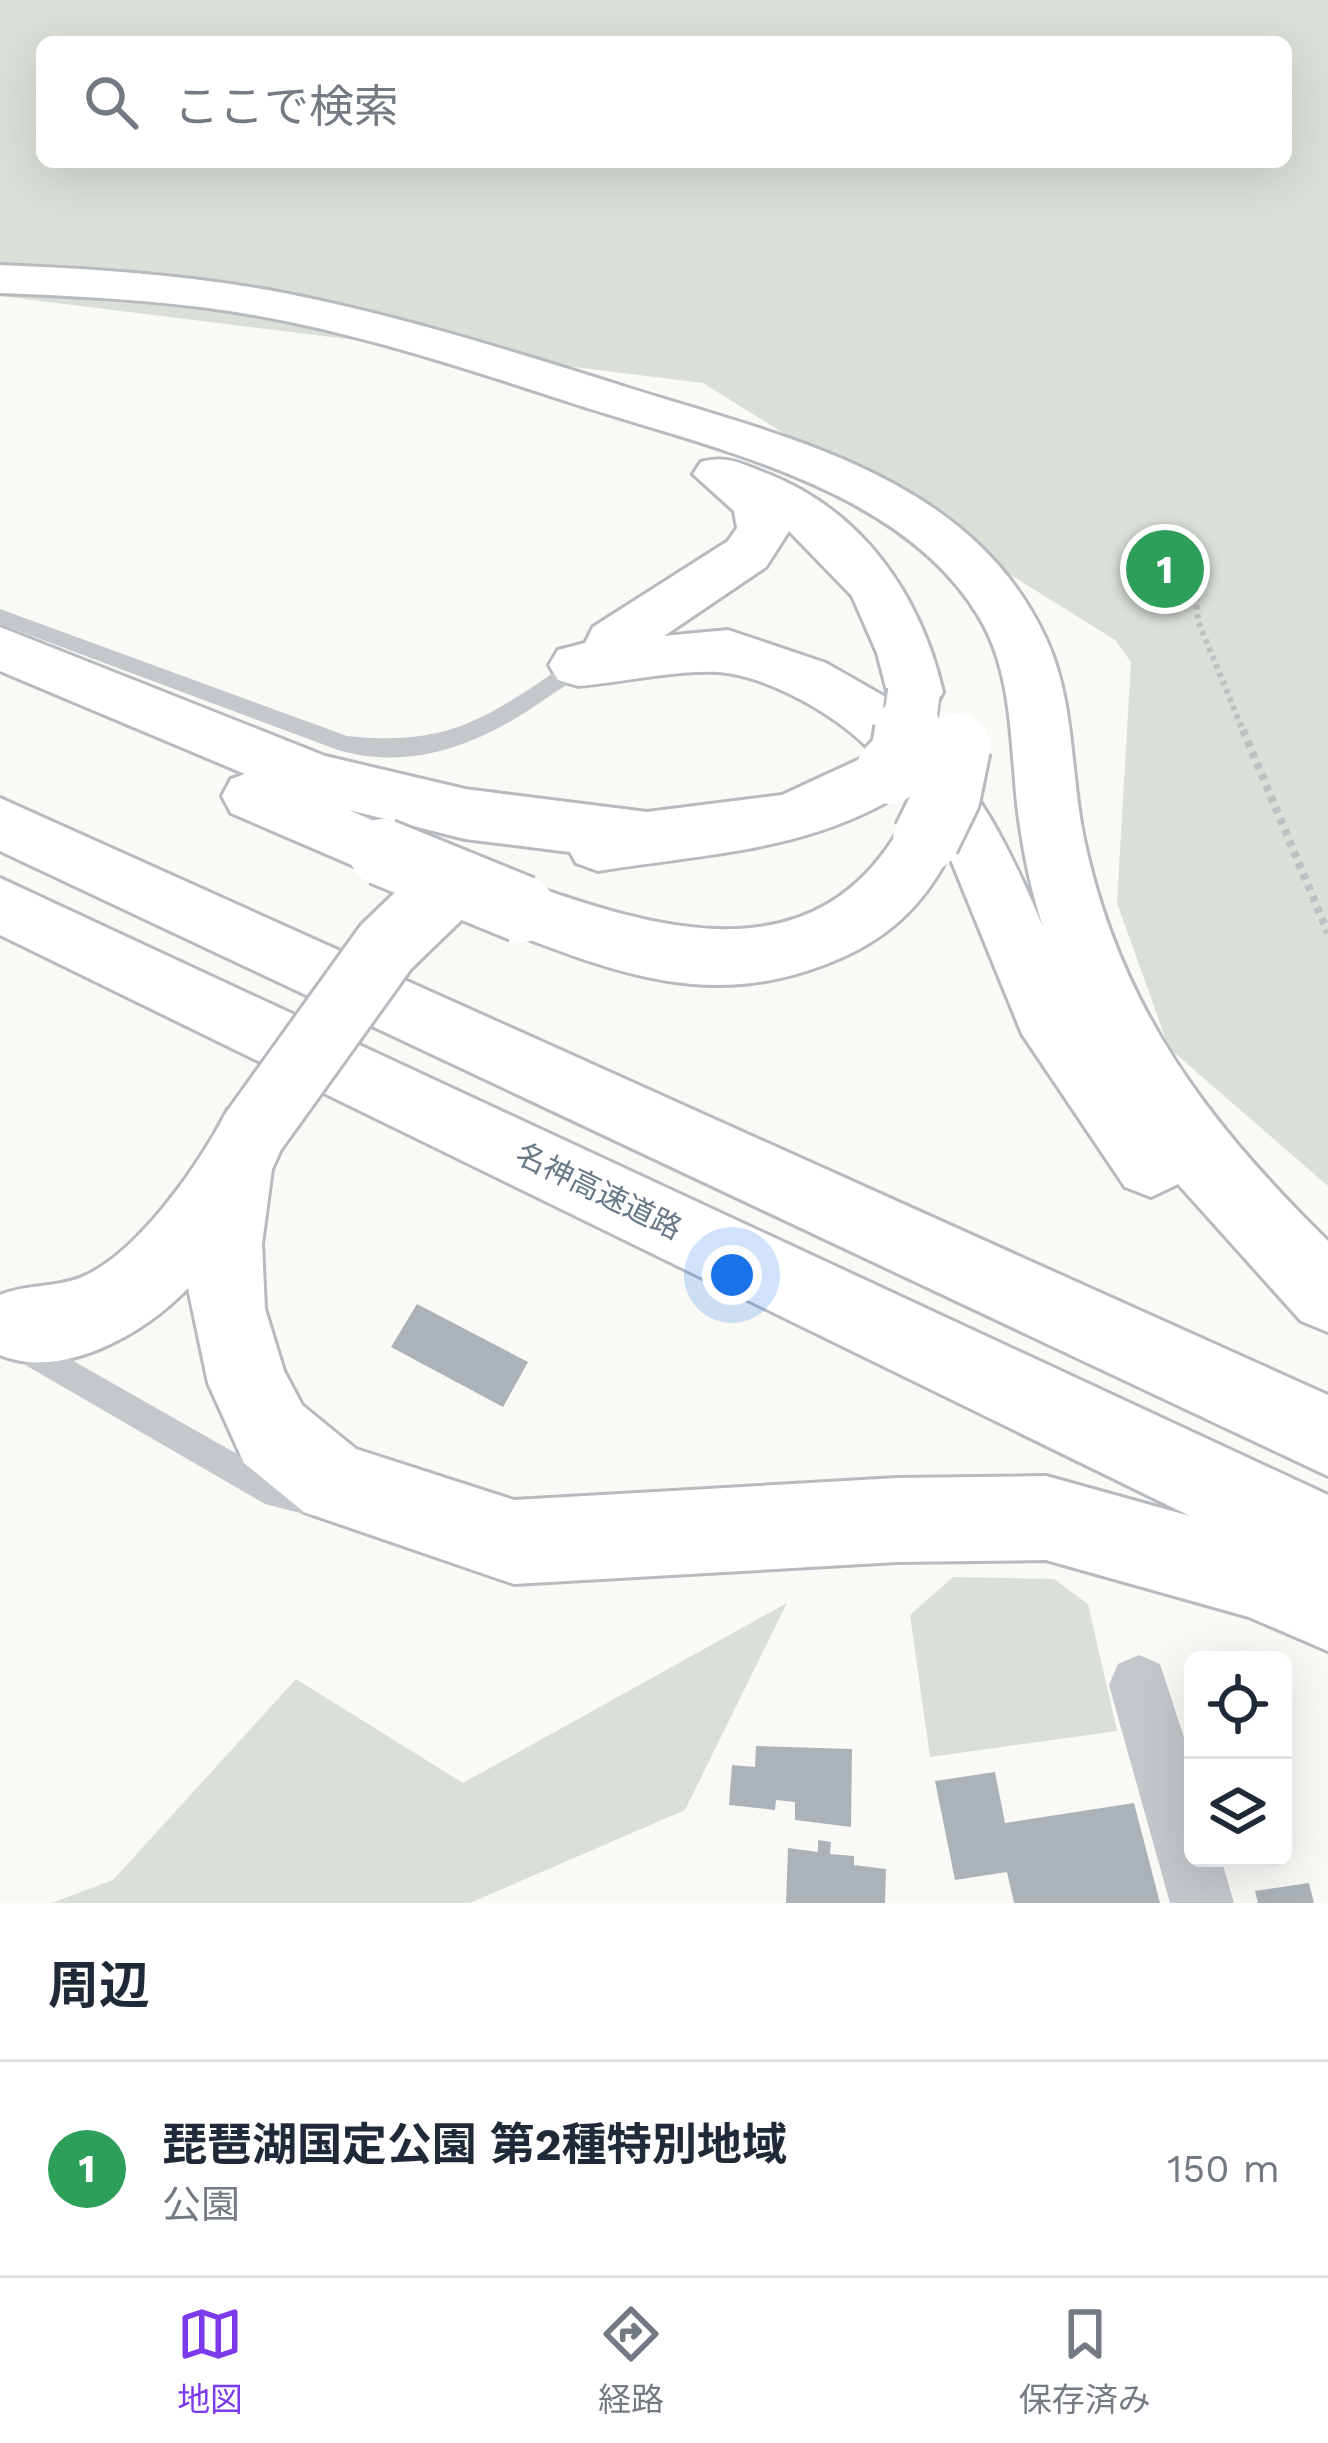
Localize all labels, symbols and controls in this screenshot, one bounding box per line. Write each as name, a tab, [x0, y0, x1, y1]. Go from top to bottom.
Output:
search box	[36, 36, 1292, 168]
icon: search	[78, 69, 144, 135]
text: ここで検索	[174, 80, 399, 133]
pin: 1	[1126, 524, 1204, 614]
street label: 名神高速道路	[510, 1136, 688, 1246]
your location	[702, 1245, 762, 1305]
map controls	[1184, 1651, 1292, 1867]
button: locate	[1184, 1651, 1292, 1759]
button: layers	[1184, 1759, 1292, 1867]
text: 周辺	[48, 1956, 150, 2015]
text: 琵琶湖国定公園 第2種特別地域	[162, 2118, 787, 2171]
text: 1	[79, 2146, 95, 2191]
text: 150 m	[1167, 2146, 1280, 2191]
text: 公園	[162, 2182, 240, 2227]
tab: 地図	[177, 2301, 243, 2421]
tab: 経路	[598, 2301, 664, 2421]
tab: 保存済み	[1019, 2301, 1151, 2421]

